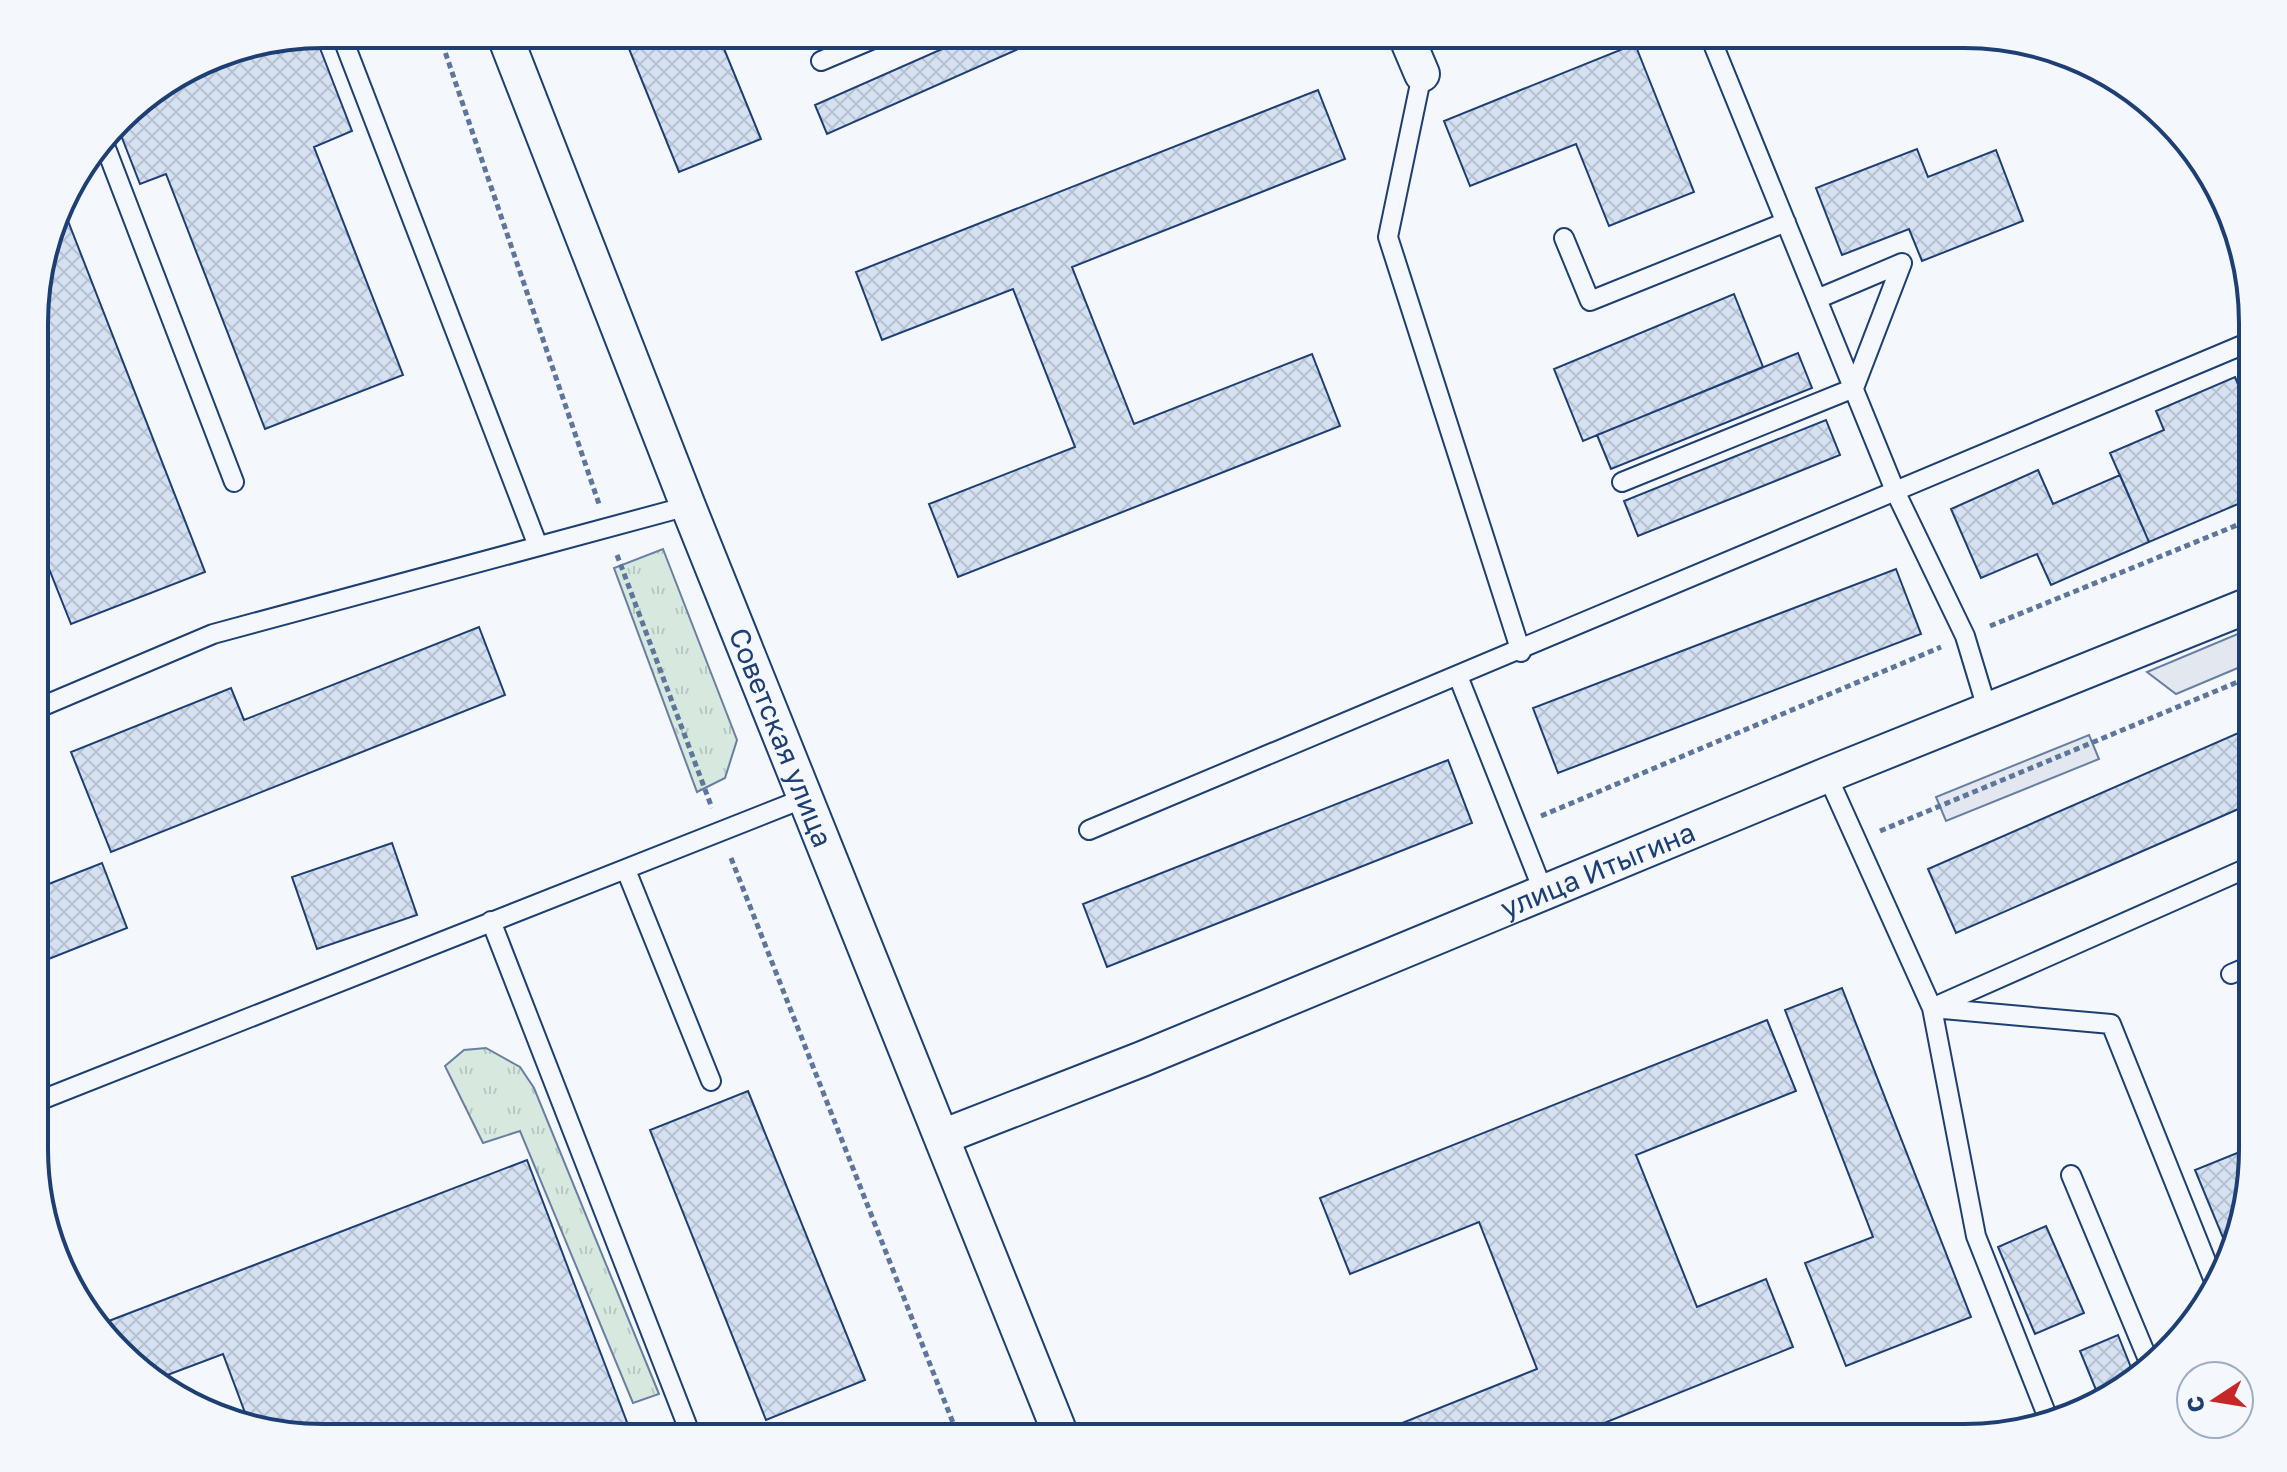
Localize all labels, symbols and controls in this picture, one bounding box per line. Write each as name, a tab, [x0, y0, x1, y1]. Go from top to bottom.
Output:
street label: Советская улица	[723, 623, 840, 852]
street label: улица Итыгина	[1495, 815, 1700, 925]
north arrow	[2175, 1360, 2255, 1440]
text: С	[2180, 1394, 2210, 1415]

